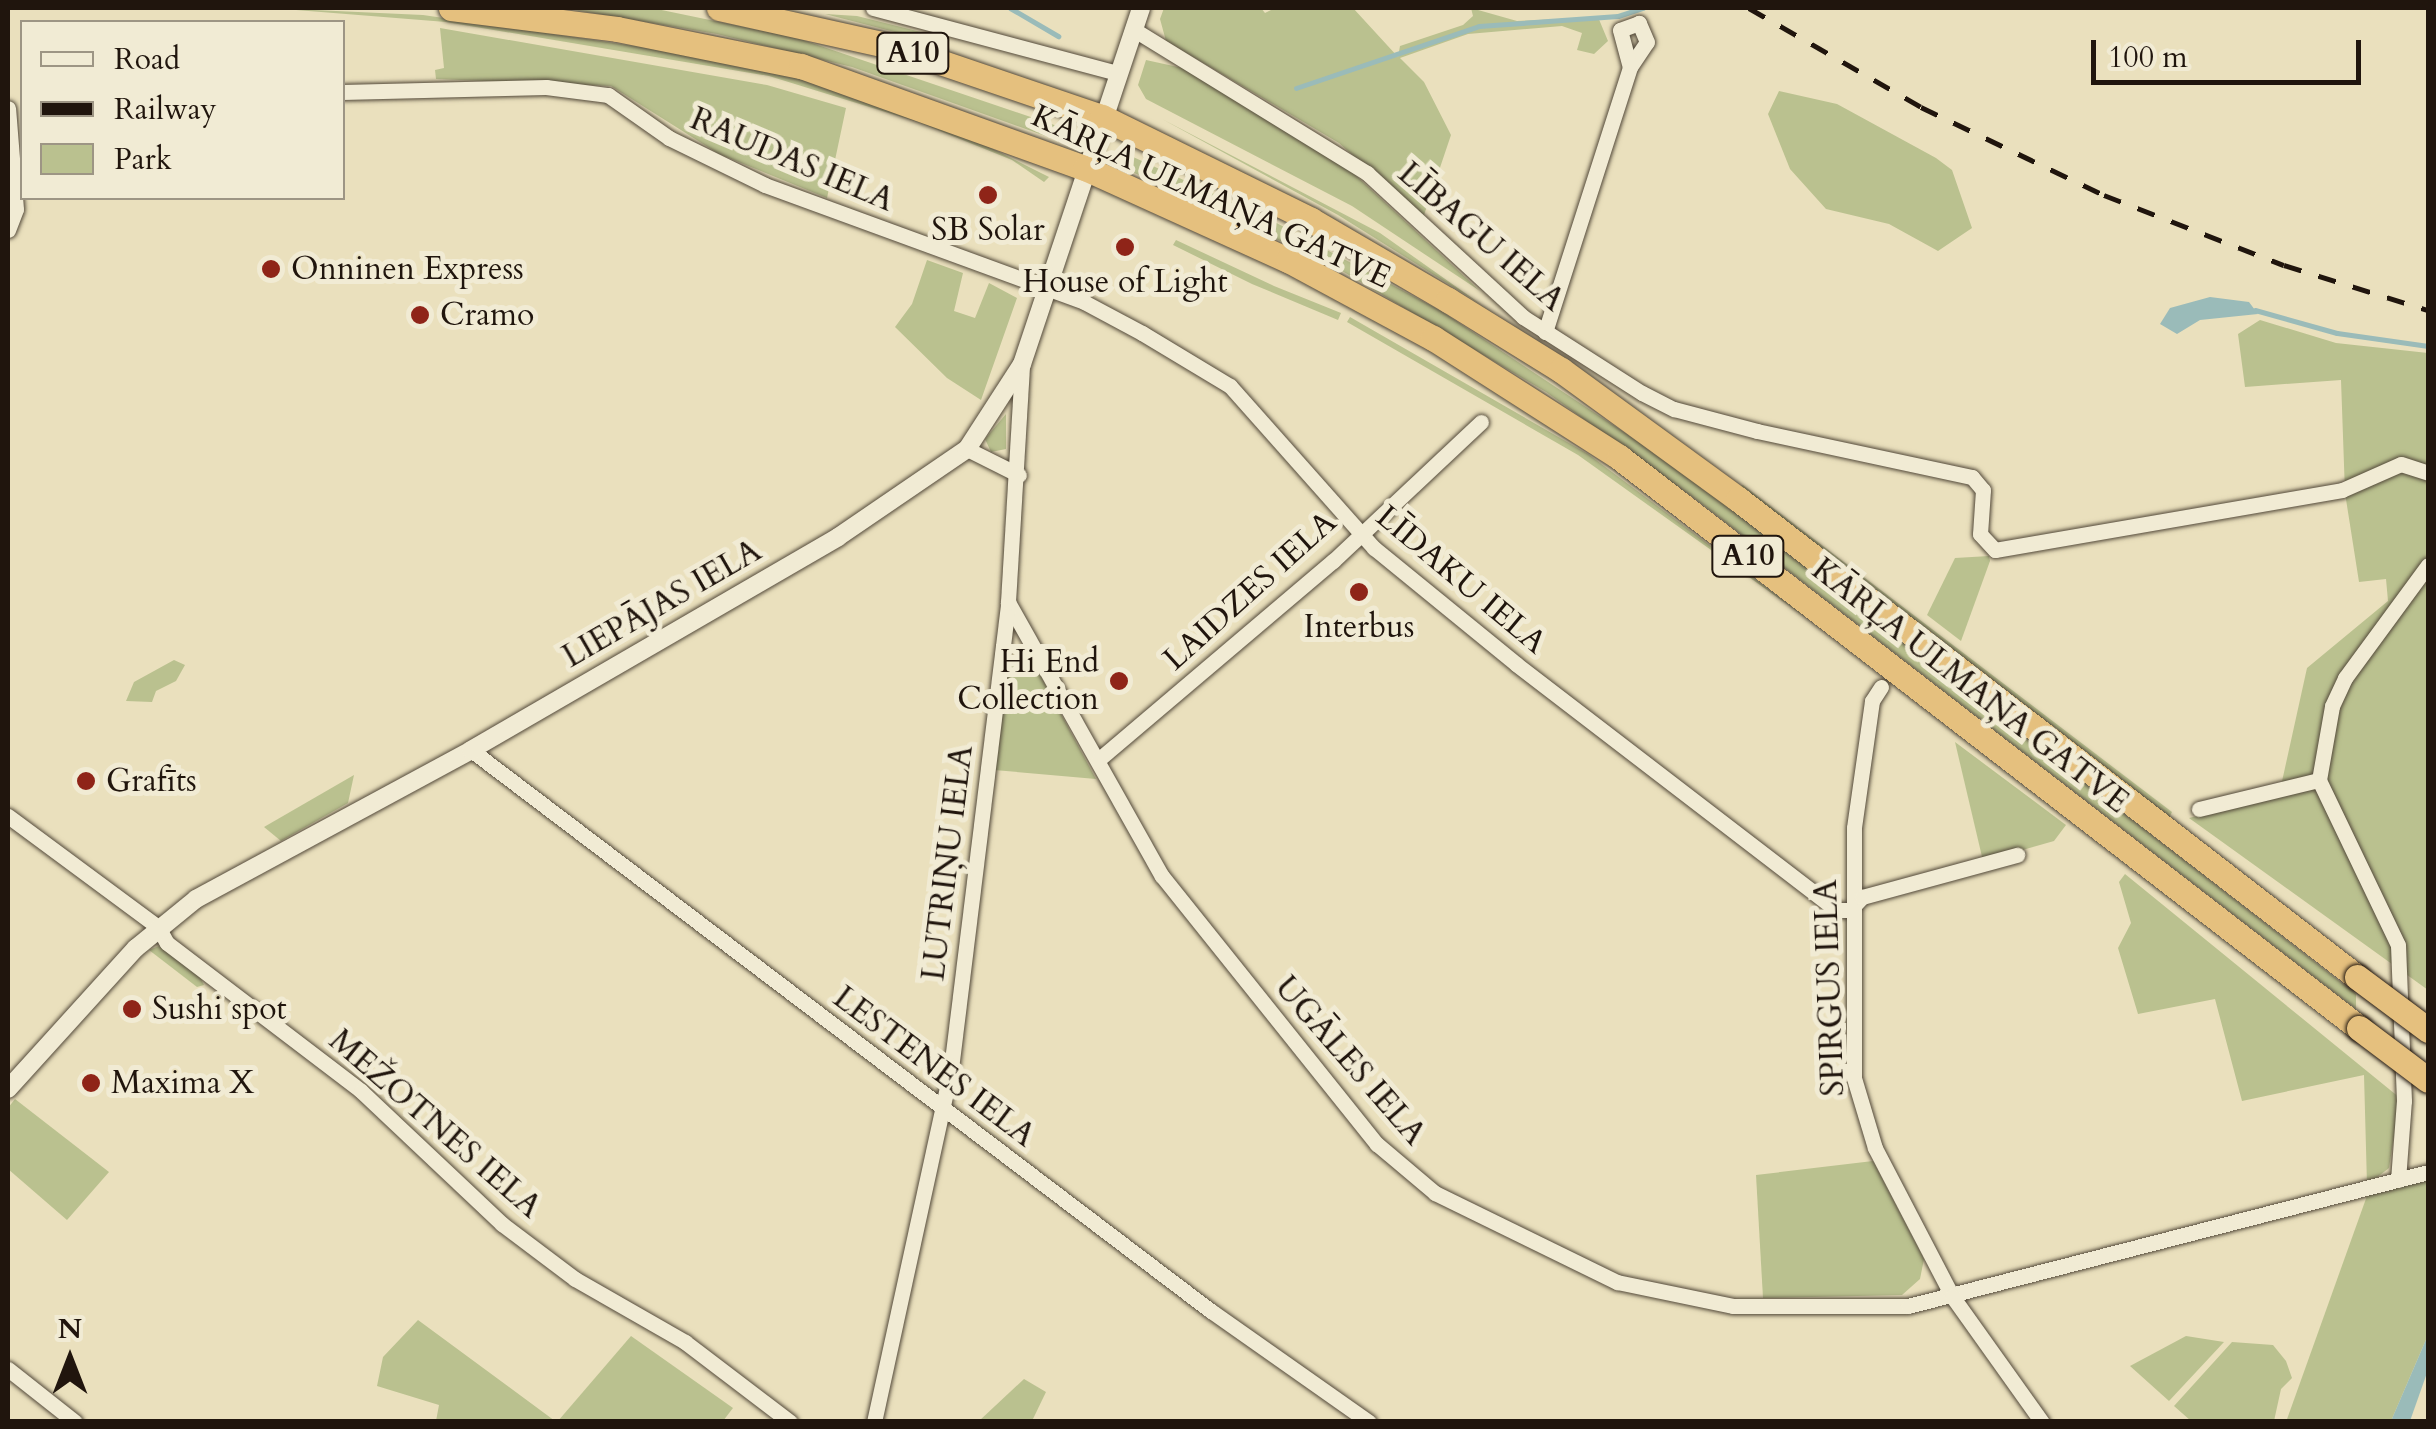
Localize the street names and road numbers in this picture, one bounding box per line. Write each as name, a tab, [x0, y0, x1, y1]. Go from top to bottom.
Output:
road number: A10	[876, 28, 950, 78]
street label: KĀRĻA ULMAŅA GATVE	[1026, 97, 1396, 297]
street label: RAUDAS IELA	[685, 100, 899, 220]
street label: LĪBAGU IELA	[1390, 154, 1572, 320]
street label: LĪDAKU IELA	[1368, 498, 1554, 662]
street label: LAIDZES IELA	[1156, 503, 1344, 679]
road number: A10	[1710, 531, 1786, 581]
street label: LIEPĀJAS IELA	[556, 532, 768, 676]
street label: KĀRĻA ULMAŅA GATVE	[1804, 550, 2136, 822]
street label: LUTRIŅU IELA	[915, 743, 981, 983]
street label: SPIRGUS IELA	[1807, 879, 1853, 1097]
street label: UGĀLES IELA	[1266, 969, 1434, 1153]
street label: LESTENES IELA	[825, 979, 1043, 1155]
street label: MEŽOTNES IELA	[321, 1022, 549, 1226]

